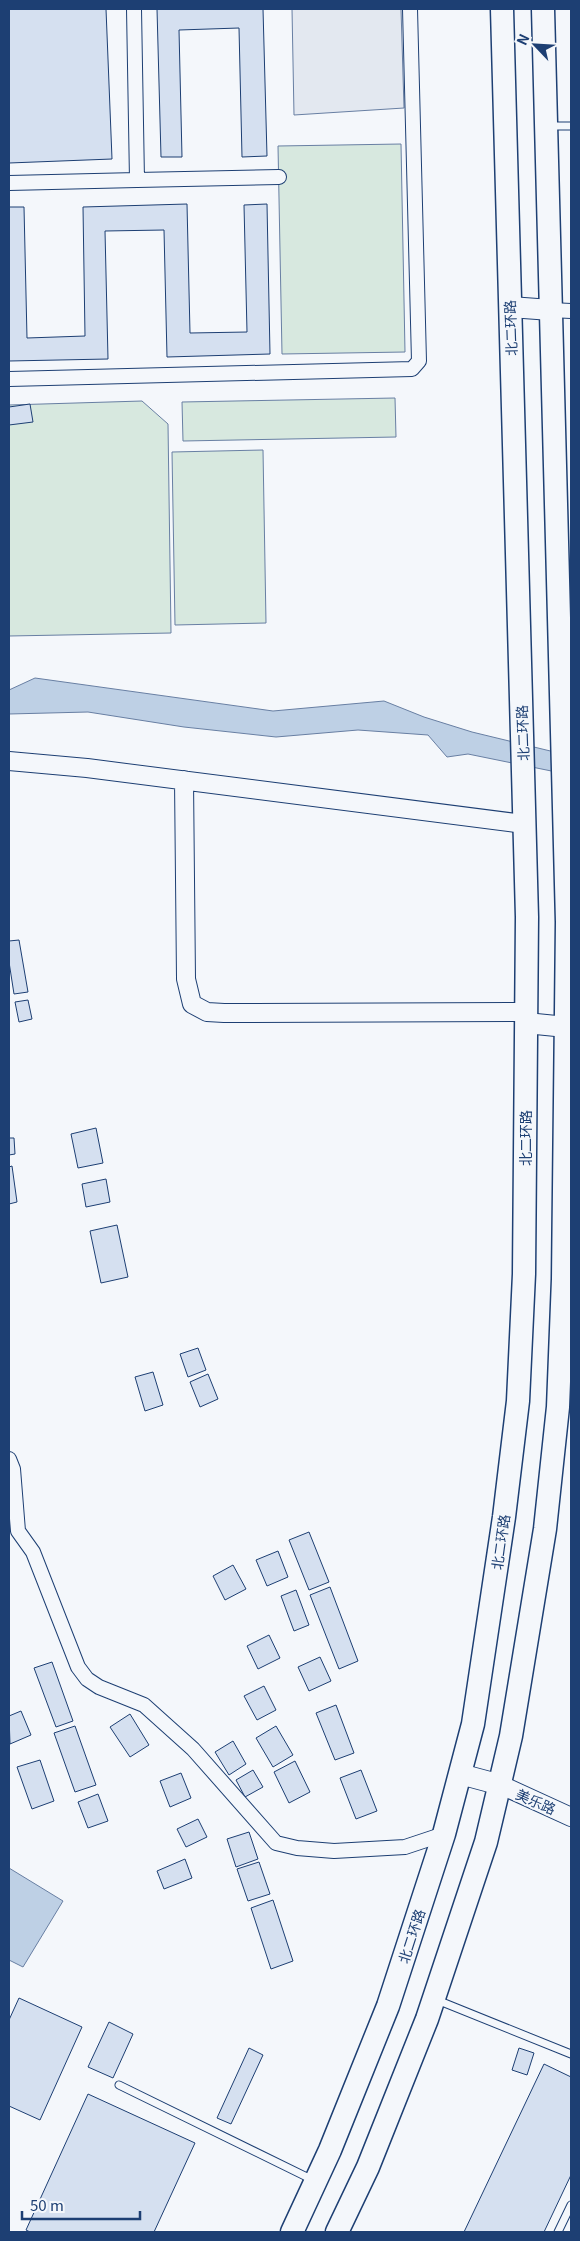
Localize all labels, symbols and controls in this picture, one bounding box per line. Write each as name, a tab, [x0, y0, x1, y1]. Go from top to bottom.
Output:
north arrow	[510, 20, 560, 70]
text: N	[511, 30, 534, 48]
street label: 北二环路	[499, 300, 521, 356]
street label: 北二环路	[511, 705, 533, 761]
street label: 北二环路	[515, 1110, 535, 1166]
street label: 北二环路	[486, 1513, 514, 1571]
street label: 美乐路	[513, 1783, 559, 1819]
street label: 北二环路	[393, 1906, 429, 1966]
scale bar	[22, 2188, 140, 2220]
text: 50 m	[30, 2194, 64, 2215]

